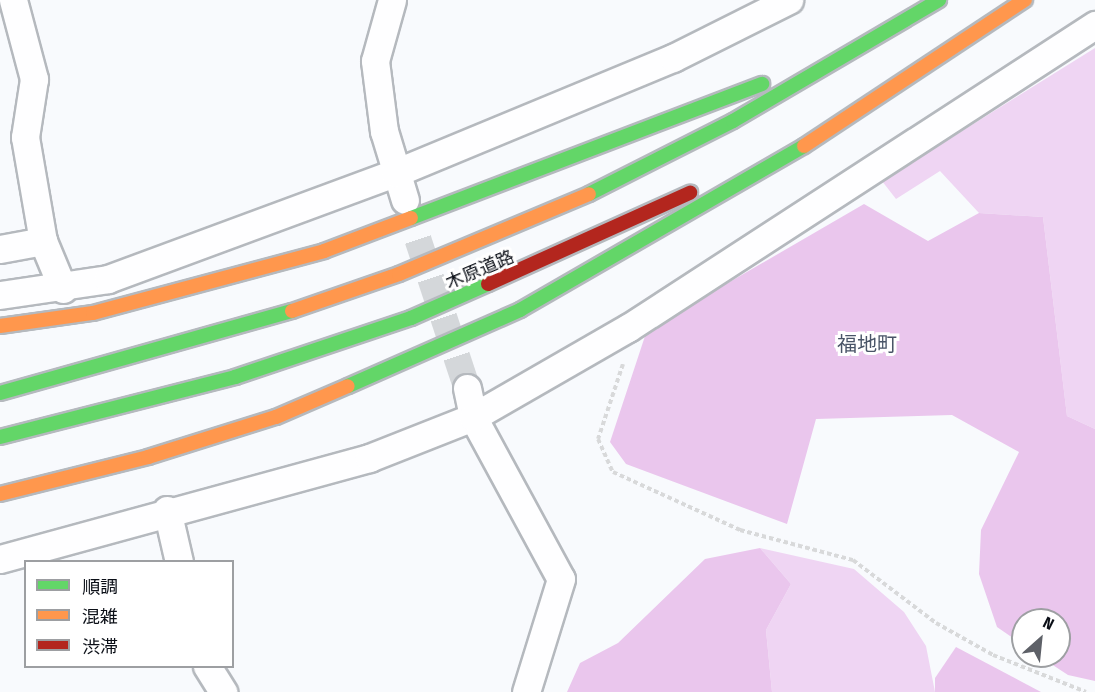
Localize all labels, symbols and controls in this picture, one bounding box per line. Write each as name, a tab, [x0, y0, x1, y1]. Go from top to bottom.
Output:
street label: 木原道路	[443, 246, 517, 294]
district label: 福地町	[837, 332, 897, 356]
legend	[24, 560, 234, 668]
text: 順調	[82, 576, 118, 598]
text: 混雑	[82, 606, 118, 628]
north arrow	[1011, 608, 1071, 668]
text: N	[1040, 613, 1057, 634]
text: 渋滞	[82, 636, 118, 658]

